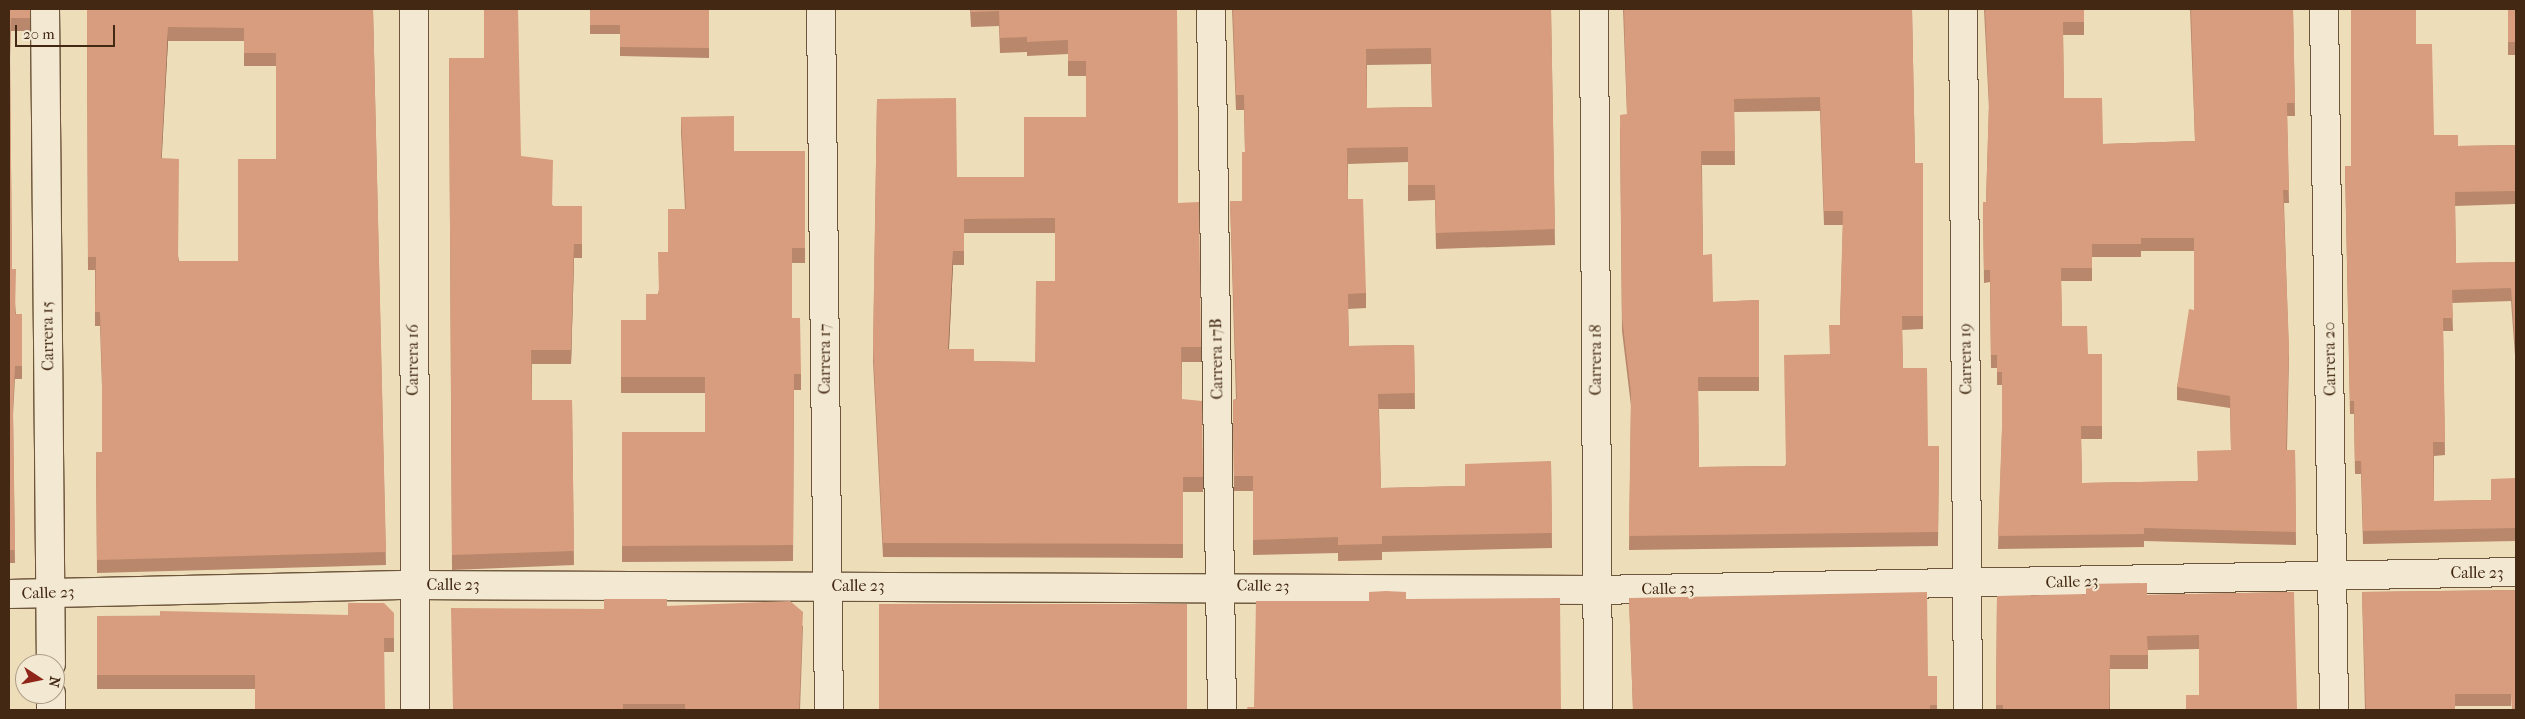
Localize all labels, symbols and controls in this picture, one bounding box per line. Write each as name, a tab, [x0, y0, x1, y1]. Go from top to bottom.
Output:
scale bar	[18, 15, 118, 47]
text: 20 m	[23, 25, 55, 43]
street label: Carrera 15	[38, 301, 58, 371]
street label: Carrera 17B	[1207, 318, 1227, 400]
street label: Carrera 20	[2320, 322, 2340, 396]
street label: Carrera 19	[1956, 323, 1976, 395]
street label: Carrera 16	[403, 324, 423, 396]
street label: Carrera 17	[815, 324, 835, 394]
street label: Carrera 18	[1586, 325, 1606, 395]
street label: Calle 23	[2450, 563, 2504, 583]
street label: Calle 23	[2045, 571, 2099, 593]
street label: Calle 23	[426, 575, 480, 595]
street label: Calle 23	[831, 576, 885, 596]
street label: Calle 23	[1236, 576, 1290, 596]
street label: Calle 23	[1641, 579, 1695, 599]
street label: Calle 23	[21, 582, 75, 604]
north arrow	[15, 654, 65, 704]
text: N	[45, 675, 64, 689]

